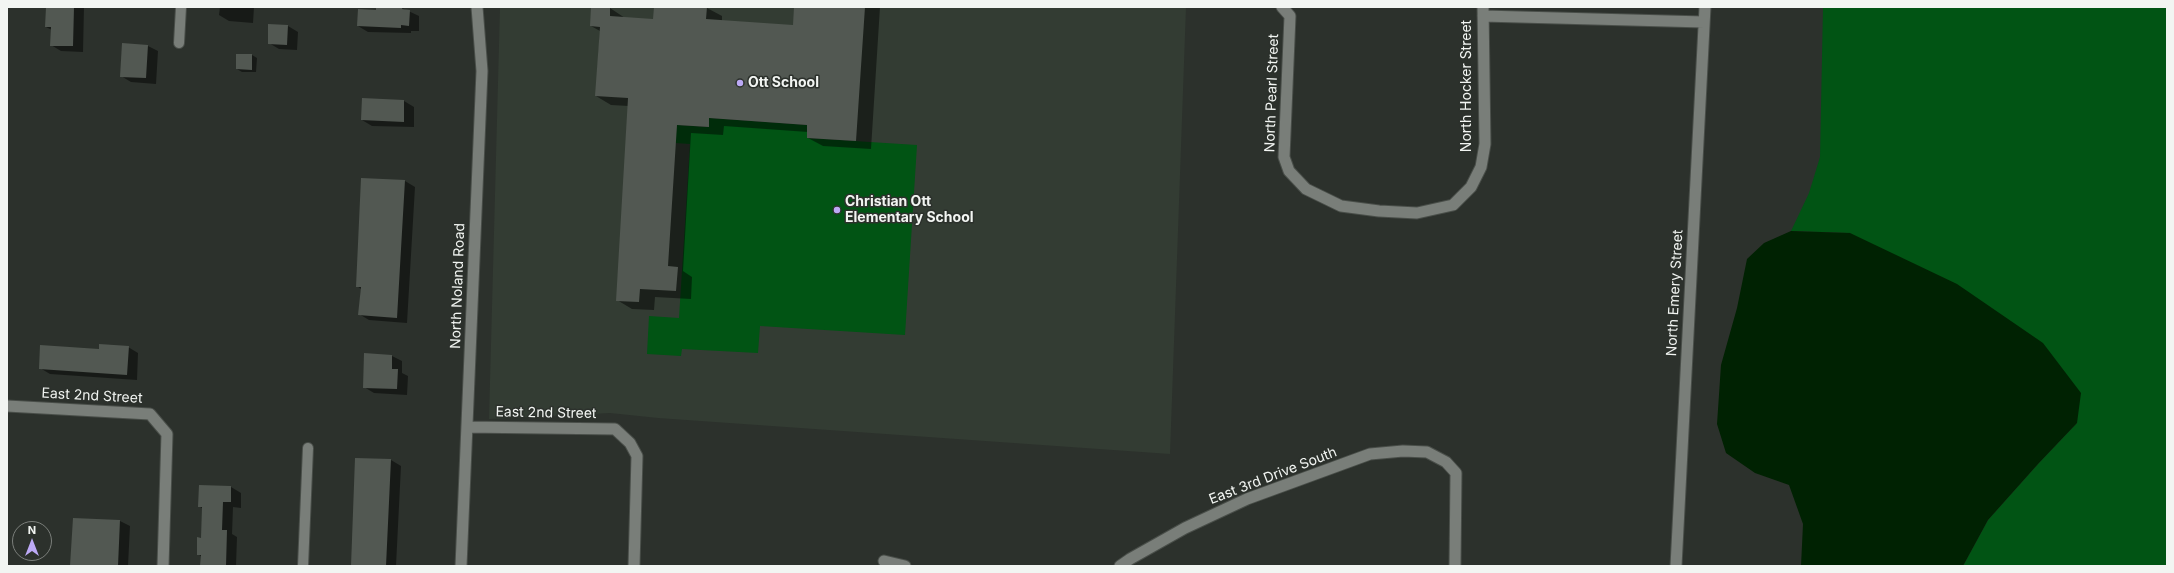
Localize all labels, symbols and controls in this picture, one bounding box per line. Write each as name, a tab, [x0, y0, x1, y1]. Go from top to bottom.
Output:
street label: North Hocker Street	[1459, 20, 1475, 152]
street label: North Pearl Street	[1262, 33, 1282, 153]
place label: Ott School	[748, 75, 819, 91]
marker: Ott School	[735, 78, 745, 88]
place label: Christian Ott Elementary School	[845, 194, 974, 226]
marker: Christian Ott Elementary School	[832, 205, 842, 215]
street label: North Noland Road	[447, 223, 469, 349]
street label: North Emery Street	[1663, 229, 1687, 357]
street label: East 2nd Street	[41, 385, 143, 407]
street label: East 2nd Street	[495, 404, 597, 422]
street label: East 3rd Drive South	[1207, 444, 1339, 508]
north arrow	[12, 521, 52, 561]
text: N	[28, 523, 36, 537]

